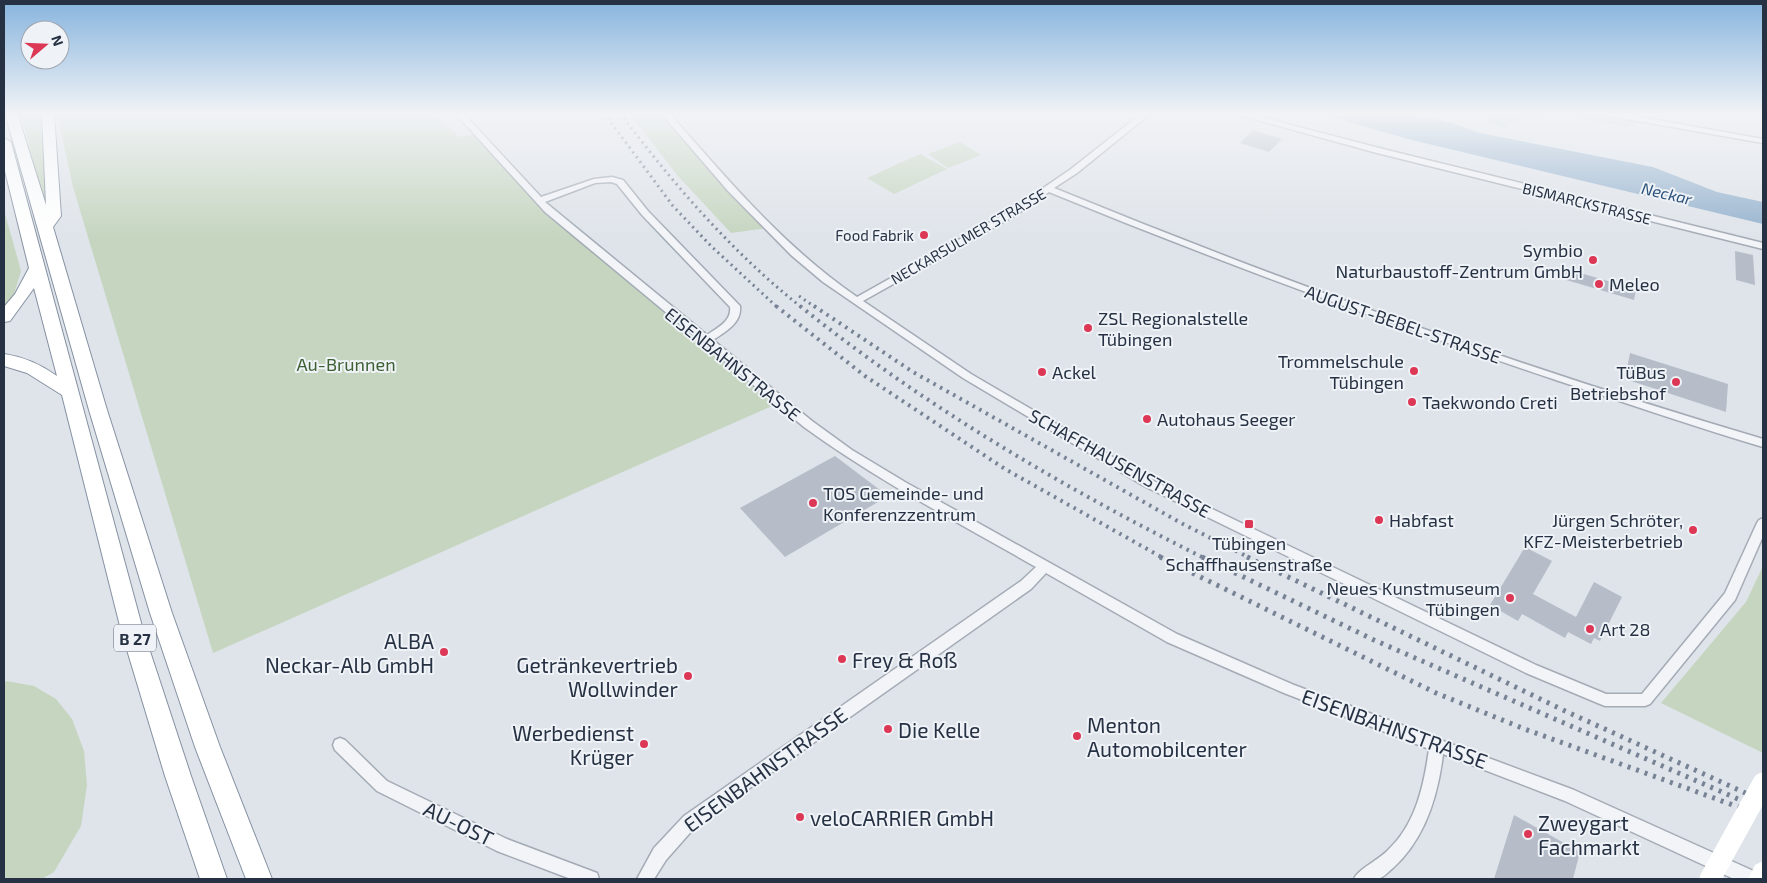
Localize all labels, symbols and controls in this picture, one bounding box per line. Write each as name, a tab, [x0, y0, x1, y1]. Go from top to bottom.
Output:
north arrow	[20, 20, 70, 70]
text: N	[48, 33, 67, 48]
street label: BISMARCKSTRASSE	[1521, 178, 1653, 228]
water label: Neckar	[1640, 178, 1695, 208]
street label: NECKARSULMER STRASSE	[887, 184, 1049, 288]
place label: Food Fabrik	[835, 226, 914, 244]
marker: Food Fabrik	[918, 229, 930, 241]
place label: Symbio Naturbaustoff-Zentrum GmbH	[1335, 239, 1583, 282]
marker: Symbio Naturbaustoff-Zentrum GmbH	[1587, 254, 1599, 266]
place label: Meleo	[1609, 273, 1660, 295]
marker: Meleo	[1593, 278, 1605, 290]
street label: AUGUST-BEBEL-STRASSE	[1302, 280, 1504, 368]
street label: EISENBAHNSTRASSE	[661, 303, 805, 425]
place label: ZSL Regionalstelle Tübingen	[1098, 307, 1248, 350]
marker: ZSL Regionalstelle Tübingen	[1082, 322, 1094, 334]
place label: Trommelschule Tübingen	[1278, 350, 1404, 393]
park label: Au-Brunnen	[296, 353, 396, 375]
place label: Ackel	[1052, 361, 1097, 383]
place label: TüBus Betriebshof	[1570, 361, 1667, 404]
marker: Trommelschule Tübingen	[1408, 365, 1420, 377]
marker: Ackel	[1036, 366, 1048, 378]
marker: TüBus Betriebshof	[1670, 376, 1682, 388]
place label: Taekwondo Creti	[1422, 391, 1558, 413]
marker: Taekwondo Creti	[1406, 396, 1418, 408]
street label: SCHAFFHAUSENSTRASSE	[1025, 404, 1215, 522]
place label: Autohaus Seeger	[1157, 408, 1296, 430]
marker: Autohaus Seeger	[1141, 413, 1153, 425]
place label: TOS Gemeinde- und Konferenzzentrum	[823, 482, 984, 525]
marker: TOS Gemeinde- und Konferenzzentrum	[807, 497, 819, 509]
place label: Habfast	[1389, 509, 1454, 531]
place label: Jürgen Schröter, KFZ-Meisterbetrieb	[1523, 509, 1683, 552]
marker: Habfast	[1373, 514, 1385, 526]
marker: Tübingen Schaffhausenstraße	[1243, 518, 1255, 530]
marker: Jürgen Schröter, KFZ-Meisterbetrieb	[1687, 524, 1699, 536]
place label: Tübingen Schaffhausenstraße	[1166, 532, 1332, 575]
place label: Neues Kunstmuseum Tübingen	[1326, 577, 1500, 620]
marker: Neues Kunstmuseum Tübingen	[1504, 592, 1516, 604]
place label: Art 28	[1600, 618, 1650, 640]
marker: Art 28	[1584, 623, 1596, 635]
road number: B 27	[114, 624, 156, 651]
place label: ALBA Neckar-Alb GmbH	[265, 628, 434, 677]
marker: ALBA Neckar-Alb GmbH	[438, 646, 450, 658]
place label: Frey & Roß	[852, 647, 958, 672]
place label: Getränkevertrieb Wollwinder	[516, 652, 679, 701]
marker: Frey & Roß	[836, 653, 848, 665]
marker: Getränkevertrieb Wollwinder	[682, 670, 694, 682]
street label: EISENBAHNSTRASSE	[1299, 683, 1491, 773]
street label: EISENBAHNSTRASSE	[678, 701, 852, 837]
place label: Menton Automobilcenter	[1087, 712, 1248, 761]
place label: Die Kelle	[898, 717, 980, 742]
place label: Werbedienst Krüger	[512, 720, 635, 769]
marker: Die Kelle	[882, 723, 894, 735]
marker: Menton Automobilcenter	[1071, 730, 1083, 742]
marker: Werbedienst Krüger	[638, 738, 650, 750]
street label: AU-OST	[420, 795, 498, 851]
place label: veloCARRIER GmbH	[810, 805, 994, 830]
place label: Zweygart Fachmarkt	[1538, 810, 1640, 859]
marker: veloCARRIER GmbH	[794, 811, 806, 823]
marker: Zweygart Fachmarkt	[1522, 828, 1534, 840]

